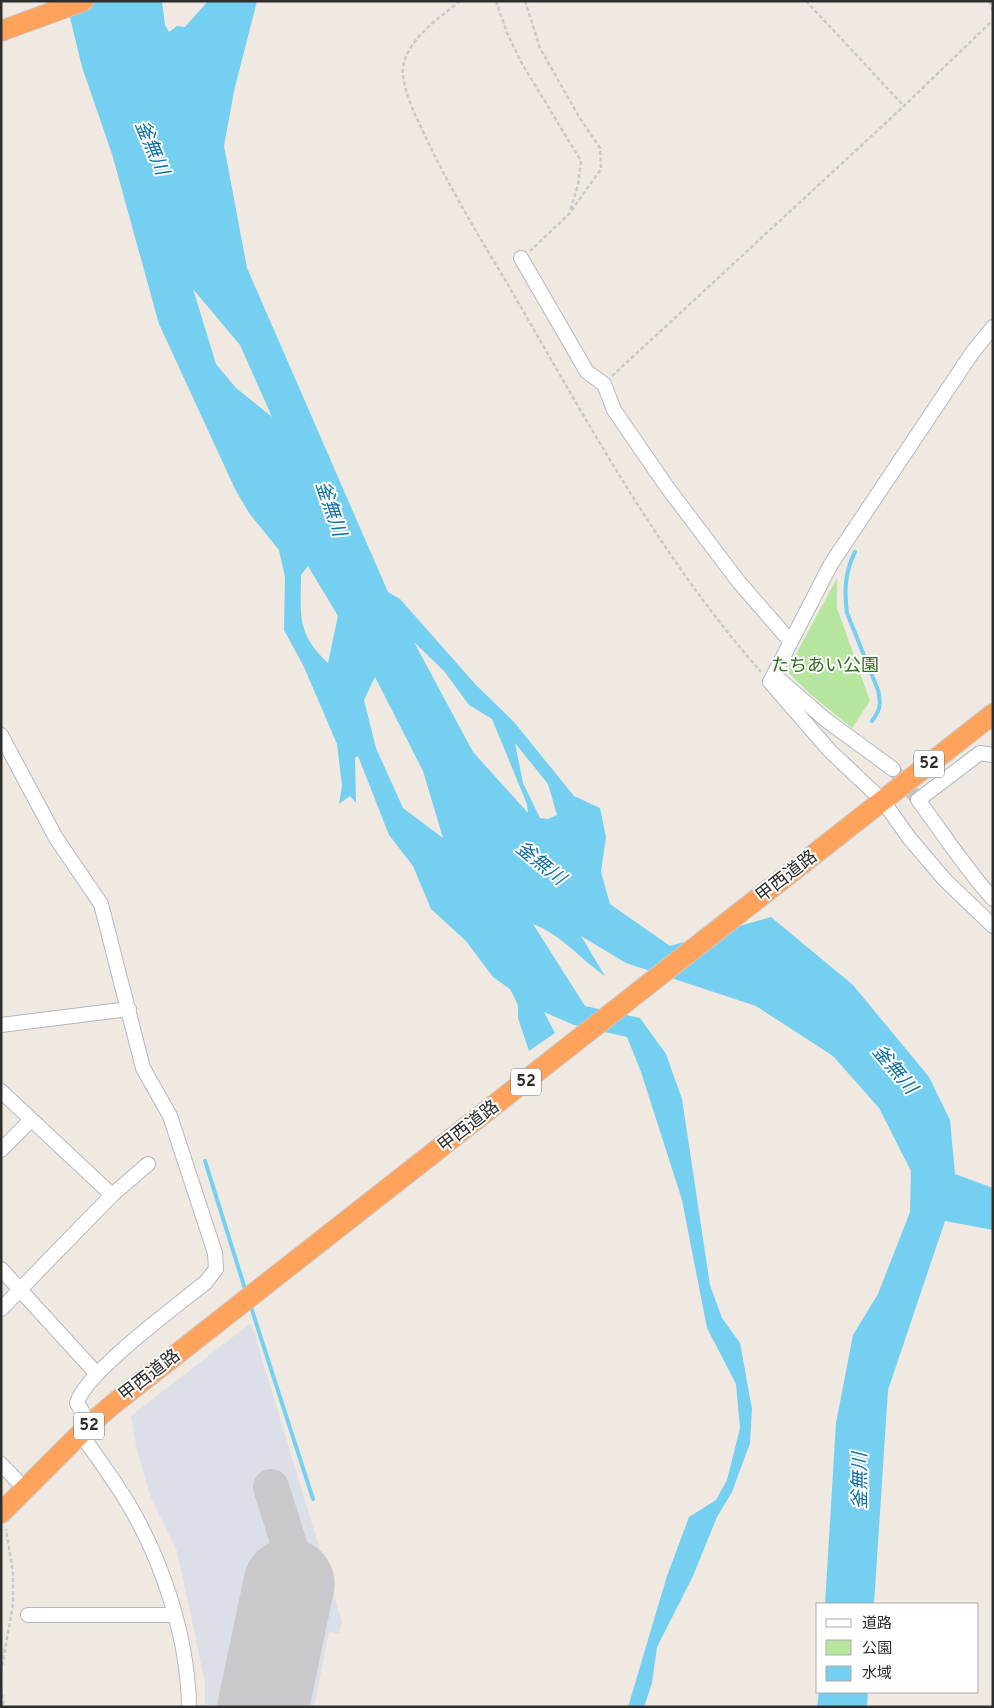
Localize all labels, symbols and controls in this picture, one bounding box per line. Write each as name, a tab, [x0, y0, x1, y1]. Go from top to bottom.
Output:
water label: 釜無川	[129, 117, 174, 181]
water label: 釜無川	[309, 478, 351, 542]
park label: たちあい公園	[771, 655, 879, 678]
road number: 52	[914, 751, 944, 778]
water label: 釜無川	[510, 837, 571, 893]
street label: 甲西道路	[752, 846, 822, 908]
water label: 釜無川	[866, 1040, 923, 1101]
road number: 52	[511, 1068, 541, 1096]
street label: 甲西道路	[434, 1096, 504, 1158]
street label: 甲西道路	[115, 1345, 185, 1407]
road number: 52	[74, 1412, 104, 1440]
water label: 釜無川	[849, 1451, 873, 1510]
legend	[816, 1603, 979, 1693]
text: 道路	[862, 1615, 892, 1634]
text: 公園	[862, 1640, 892, 1659]
text: 水域	[862, 1665, 892, 1684]

